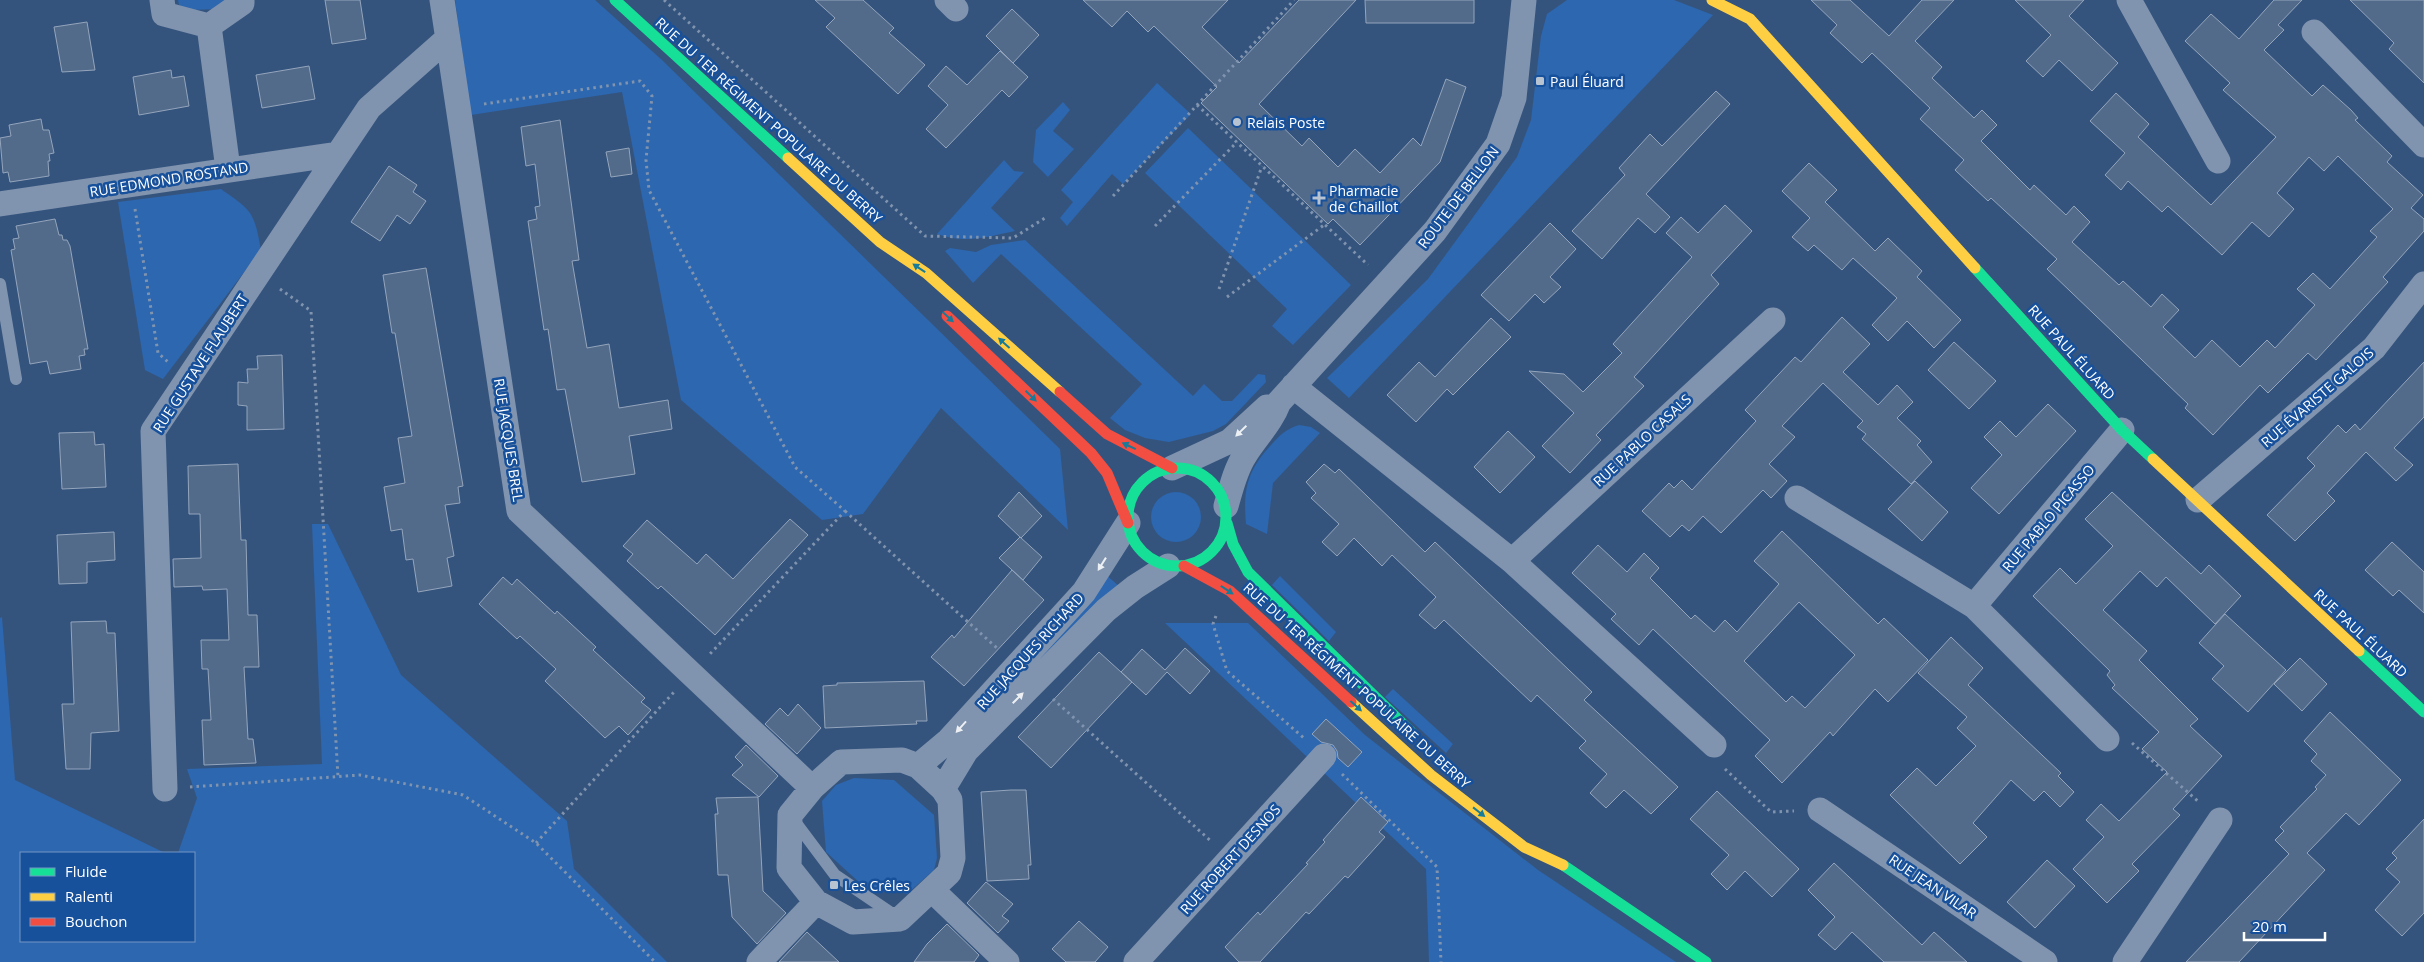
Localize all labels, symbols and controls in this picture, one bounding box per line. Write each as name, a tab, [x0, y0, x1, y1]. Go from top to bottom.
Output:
street label: RUE DU 1ER RÉGIMENT POPULAIRE DU BERRY	[652, 13, 887, 227]
place label: Paul Éluard	[1550, 72, 1624, 91]
marker: Paul Éluard	[1534, 75, 1546, 87]
place label: Relais Poste	[1247, 113, 1325, 132]
marker: Relais Poste	[1231, 116, 1243, 128]
street label: ROUTE DE BELLON	[1413, 142, 1503, 252]
street label: RUE EDMOND ROSTAND	[88, 157, 250, 201]
place label: Pharmacie de Chaillot	[1329, 181, 1398, 216]
marker: Pharmacie de Chaillot	[1313, 192, 1325, 204]
one-way arrow	[912, 264, 926, 273]
street label: RUE GUSTAVE FLAUBERT	[148, 290, 252, 436]
street label: RUE PAUL ÉLUARD	[2024, 300, 2120, 404]
one-way arrow	[941, 311, 953, 323]
one-way arrow	[999, 337, 1011, 349]
street label: RUE ÉVARISTE GALOIS	[2257, 343, 2377, 451]
street label: RUE JACQUES BREL	[490, 377, 528, 503]
one-way arrow	[1025, 390, 1037, 402]
street label: RUE PABLO CASALS	[1589, 390, 1695, 490]
one-way arrow	[1235, 425, 1247, 437]
one-way arrow	[1122, 442, 1136, 450]
street label: RUE PABLO PICASSO	[1997, 460, 2099, 576]
one-way arrow	[1097, 558, 1106, 571]
street label: RUE DU 1ER RÉGIMENT POPULAIRE DU BERRY	[1240, 578, 1475, 792]
one-way arrow	[1220, 585, 1234, 595]
street label: RUE PAUL ÉLUARD	[2310, 585, 2412, 681]
street label: RUE JACQUES RICHARD	[972, 588, 1088, 714]
one-way arrow	[1012, 692, 1024, 704]
one-way arrow	[1349, 700, 1361, 712]
one-way arrow	[955, 720, 967, 732]
street label: RUE ROBERT DESNOS	[1176, 800, 1284, 918]
one-way arrow	[1472, 806, 1485, 817]
street label: RUE JEAN VILAR	[1885, 850, 1981, 923]
legend	[20, 852, 195, 942]
text: Fluide	[65, 861, 107, 881]
place label: Les Crêles	[844, 876, 910, 895]
marker: Les Crêles	[828, 879, 840, 891]
text: Ralenti	[65, 886, 113, 906]
scale bar	[2244, 910, 2325, 942]
text: Bouchon	[65, 911, 128, 931]
text: 20 m	[2252, 916, 2287, 936]

